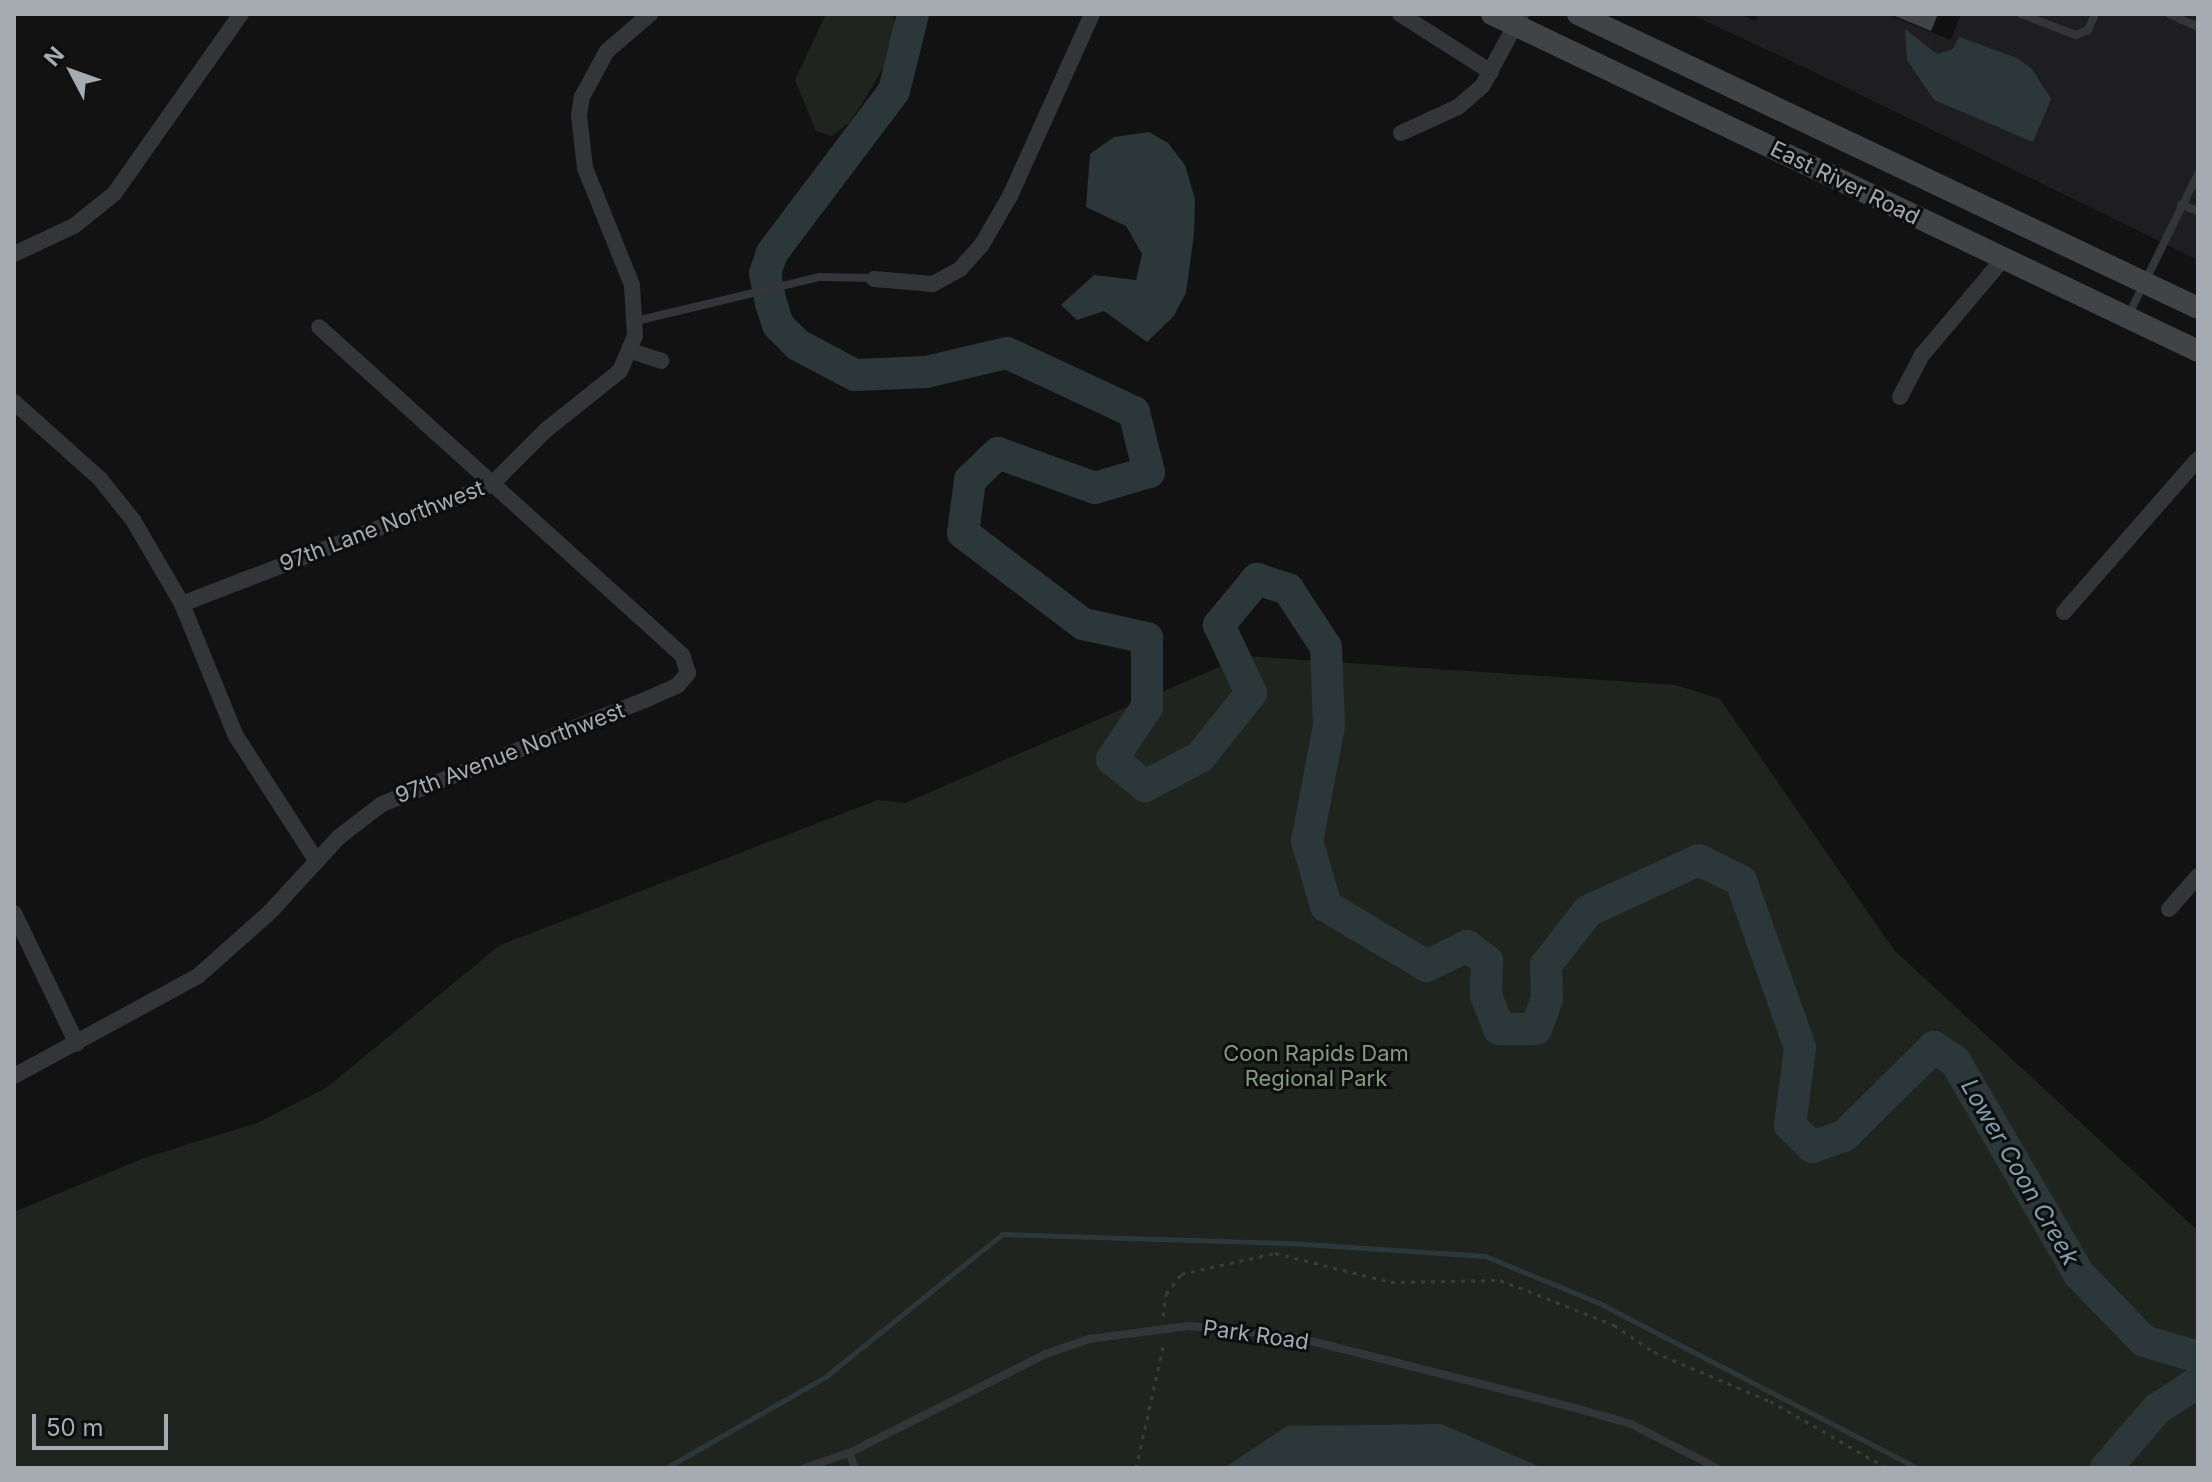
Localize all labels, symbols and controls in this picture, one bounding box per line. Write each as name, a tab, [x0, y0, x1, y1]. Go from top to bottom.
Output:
north arrow	[32, 32, 112, 112]
text: N	[39, 41, 69, 71]
street label: East River Road	[1766, 136, 1924, 230]
street label: 97th Lane Northwest	[276, 475, 488, 577]
street label: 97th Avenue Northwest	[392, 697, 628, 809]
park label: Coon Rapids Dam Regional Park	[1223, 1040, 1409, 1092]
water label: Lower Coon Creek	[1955, 1074, 2085, 1270]
street label: Park Road	[1202, 1315, 1310, 1355]
scale bar	[36, 1398, 172, 1448]
text: 50 m	[46, 1413, 104, 1442]

